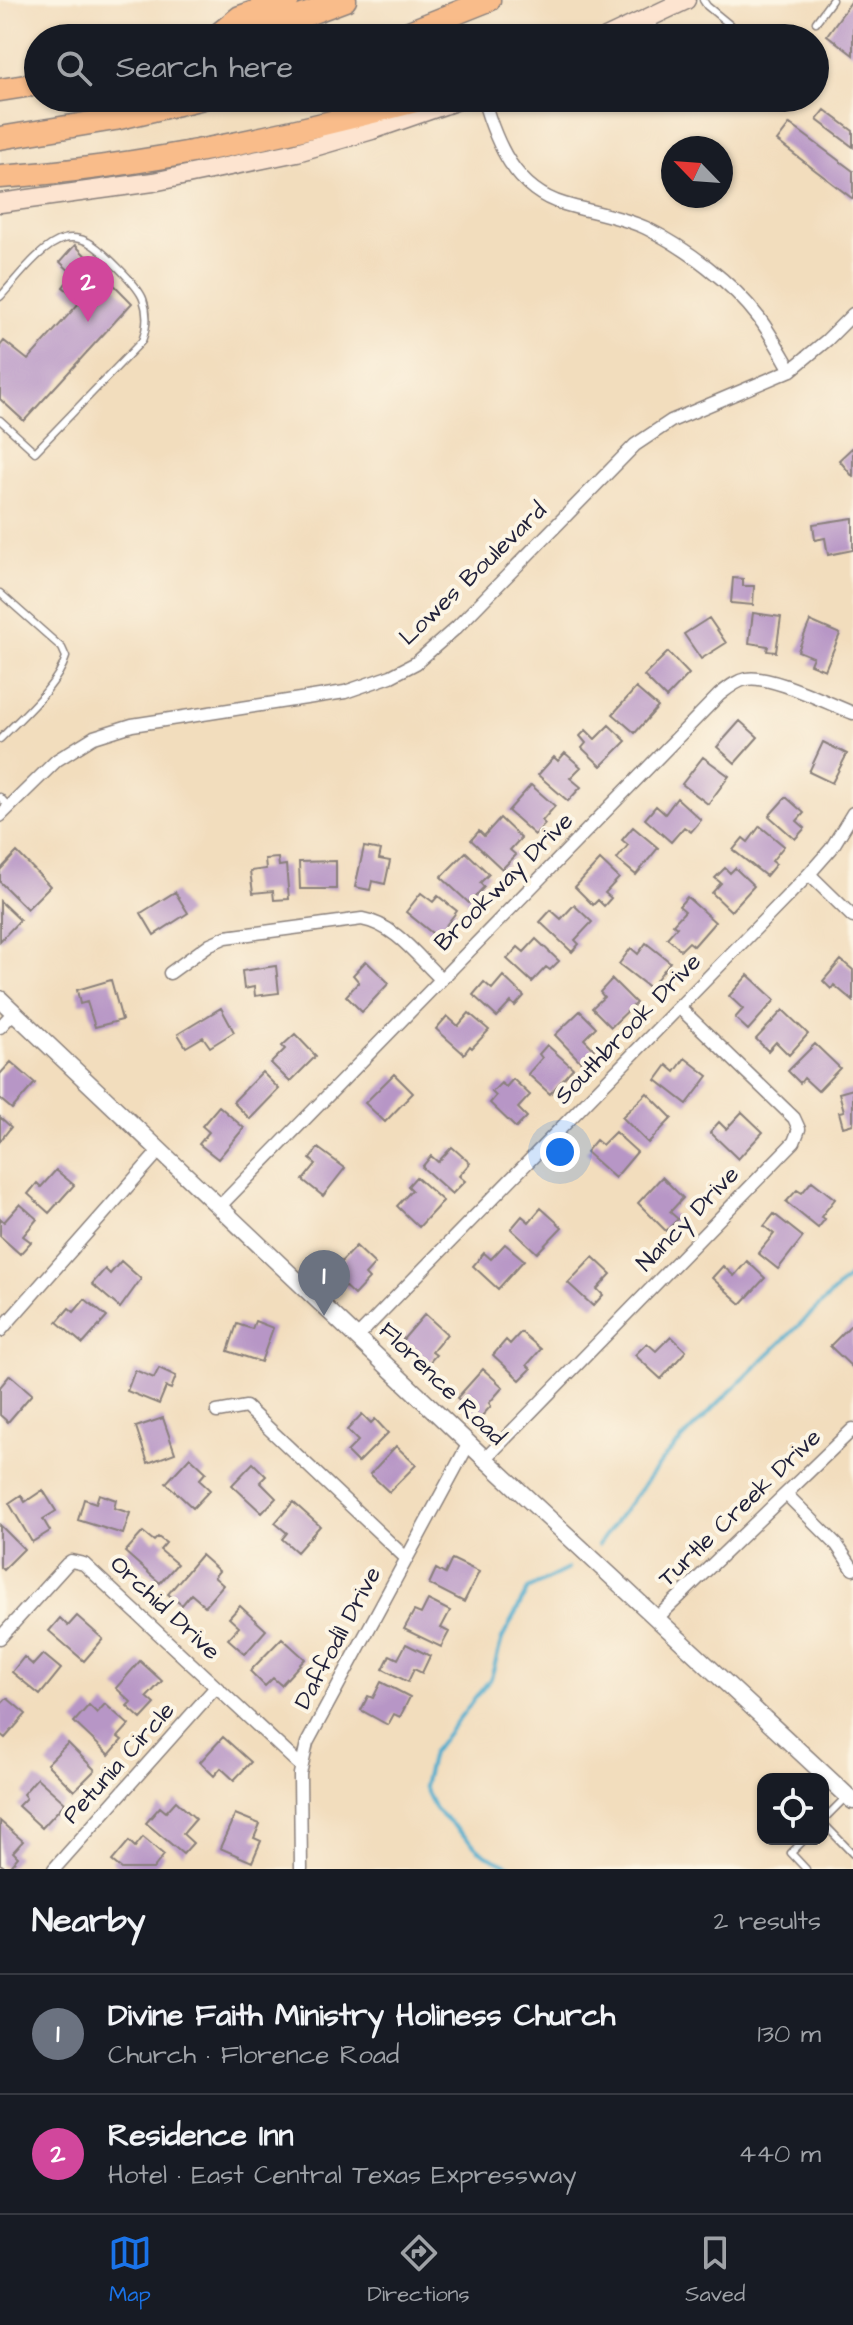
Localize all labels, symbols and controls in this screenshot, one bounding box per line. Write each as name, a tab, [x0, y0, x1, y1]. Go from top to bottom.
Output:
search box	[24, 24, 829, 112]
icon: search	[52, 46, 96, 90]
text: Search here	[116, 47, 293, 89]
north arrow	[661, 136, 733, 208]
pin: 2	[62, 256, 114, 322]
street label: Lowes Boulevard	[391, 494, 555, 654]
street label: Brookway Drive	[427, 805, 582, 960]
street label: Southbrook Drive	[547, 946, 709, 1112]
your location	[540, 1132, 580, 1172]
street label: Nancy Drive	[629, 1159, 748, 1280]
pin: 1	[298, 1250, 350, 1316]
street label: Florence Road	[371, 1314, 513, 1454]
street label: Turtle Creek Drive	[651, 1421, 829, 1595]
street label: Orchid Drive	[102, 1548, 228, 1668]
street label: Daffodil Drive	[286, 1561, 390, 1715]
street label: Petunia Circle	[55, 1695, 183, 1831]
map controls	[757, 1773, 829, 1845]
button: locate	[757, 1773, 829, 1845]
text: Nearby	[32, 1897, 146, 1945]
text: 2 results	[713, 1903, 821, 1939]
text: Divine Faith Ministry Holiness Church	[108, 1995, 615, 2037]
text: 1	[56, 2016, 60, 2052]
text: 130 m	[757, 2016, 821, 2052]
text: Church · Florence Road	[108, 2037, 399, 2073]
text: Residence Inn	[108, 2115, 294, 2157]
text: 2	[51, 2136, 65, 2172]
text: 440 m	[739, 2136, 821, 2172]
text: Hotel · East Central Texas Expressway	[108, 2157, 576, 2193]
tab: Map	[108, 2231, 152, 2310]
tab: Directions	[367, 2231, 470, 2310]
tab: Saved	[685, 2231, 745, 2310]

